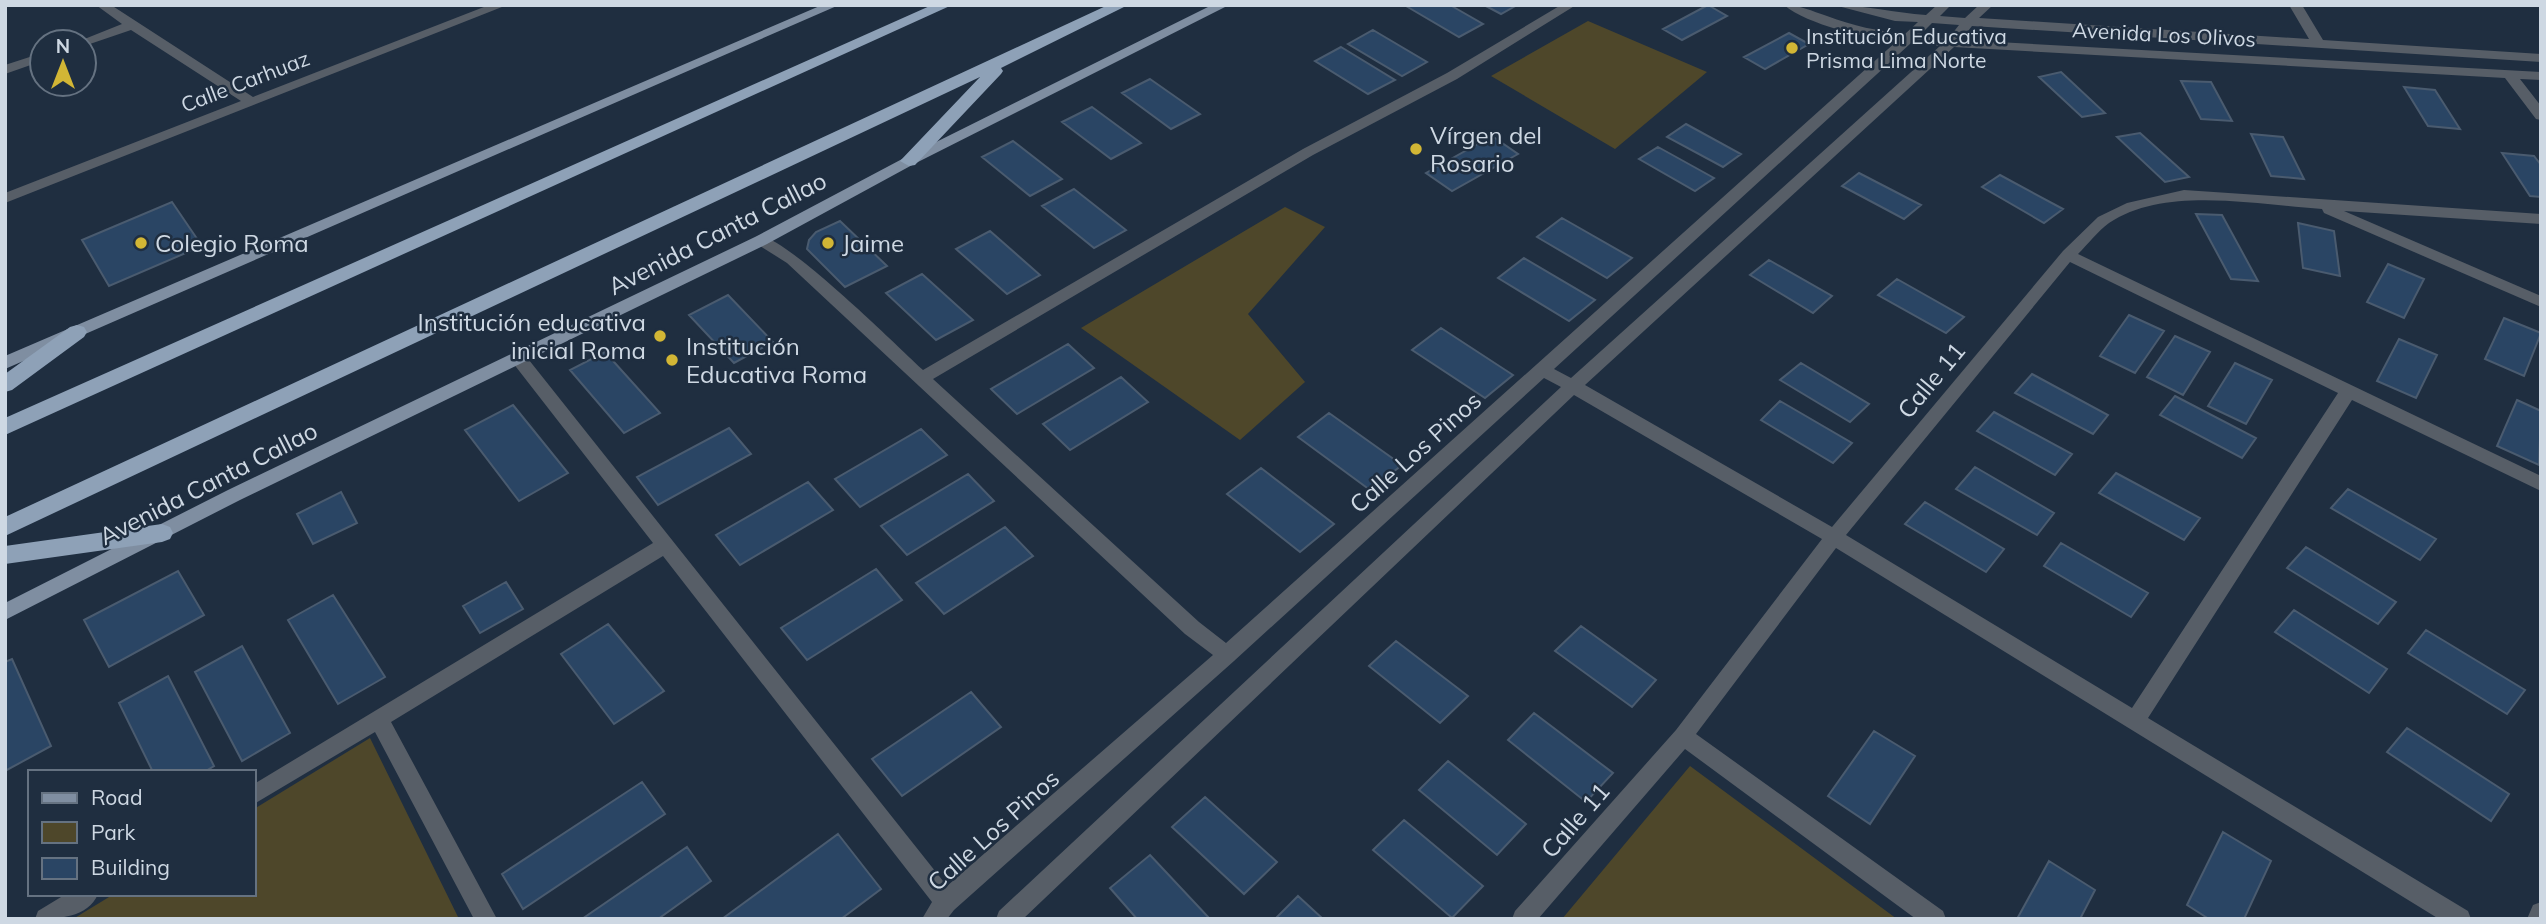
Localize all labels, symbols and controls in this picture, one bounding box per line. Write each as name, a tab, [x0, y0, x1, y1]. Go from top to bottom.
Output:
street label: Avenida Los Olivos	[2071, 16, 2257, 52]
place label: Institución Educativa Prisma Lima Norte	[1806, 23, 2007, 73]
north arrow	[28, 28, 98, 98]
text: N	[56, 34, 70, 58]
marker: Institución Educativa Prisma Lima Norte	[1784, 40, 1800, 56]
street label: Calle Carhuaz	[177, 45, 313, 117]
place label: Vírgen del Rosario	[1430, 120, 1542, 178]
marker: Vírgen del Rosario	[1408, 141, 1424, 157]
street label: Avenida Canta Callao	[603, 165, 831, 301]
place label: Colegio Roma	[155, 228, 309, 258]
place label: Jaime	[842, 228, 904, 258]
marker: Colegio Roma	[133, 235, 149, 251]
marker: Jaime	[820, 235, 836, 251]
place label: Institución educativa inicial Roma	[417, 307, 646, 365]
marker: Institución educativa inicial Roma	[652, 328, 668, 344]
place label: Institución Educativa Roma	[686, 331, 867, 389]
street label: Calle 11	[1891, 336, 1971, 424]
marker: Institución Educativa Roma	[664, 352, 680, 368]
street label: Calle Los Pinos	[1343, 385, 1487, 519]
street label: Avenida Canta Callao	[94, 415, 322, 551]
street label: Calle Los Pinos	[921, 763, 1065, 897]
legend	[28, 770, 256, 896]
street label: Calle 11	[1534, 776, 1616, 864]
text: Road	[91, 784, 142, 810]
text: Park	[91, 819, 135, 845]
text: Building	[91, 854, 170, 880]

